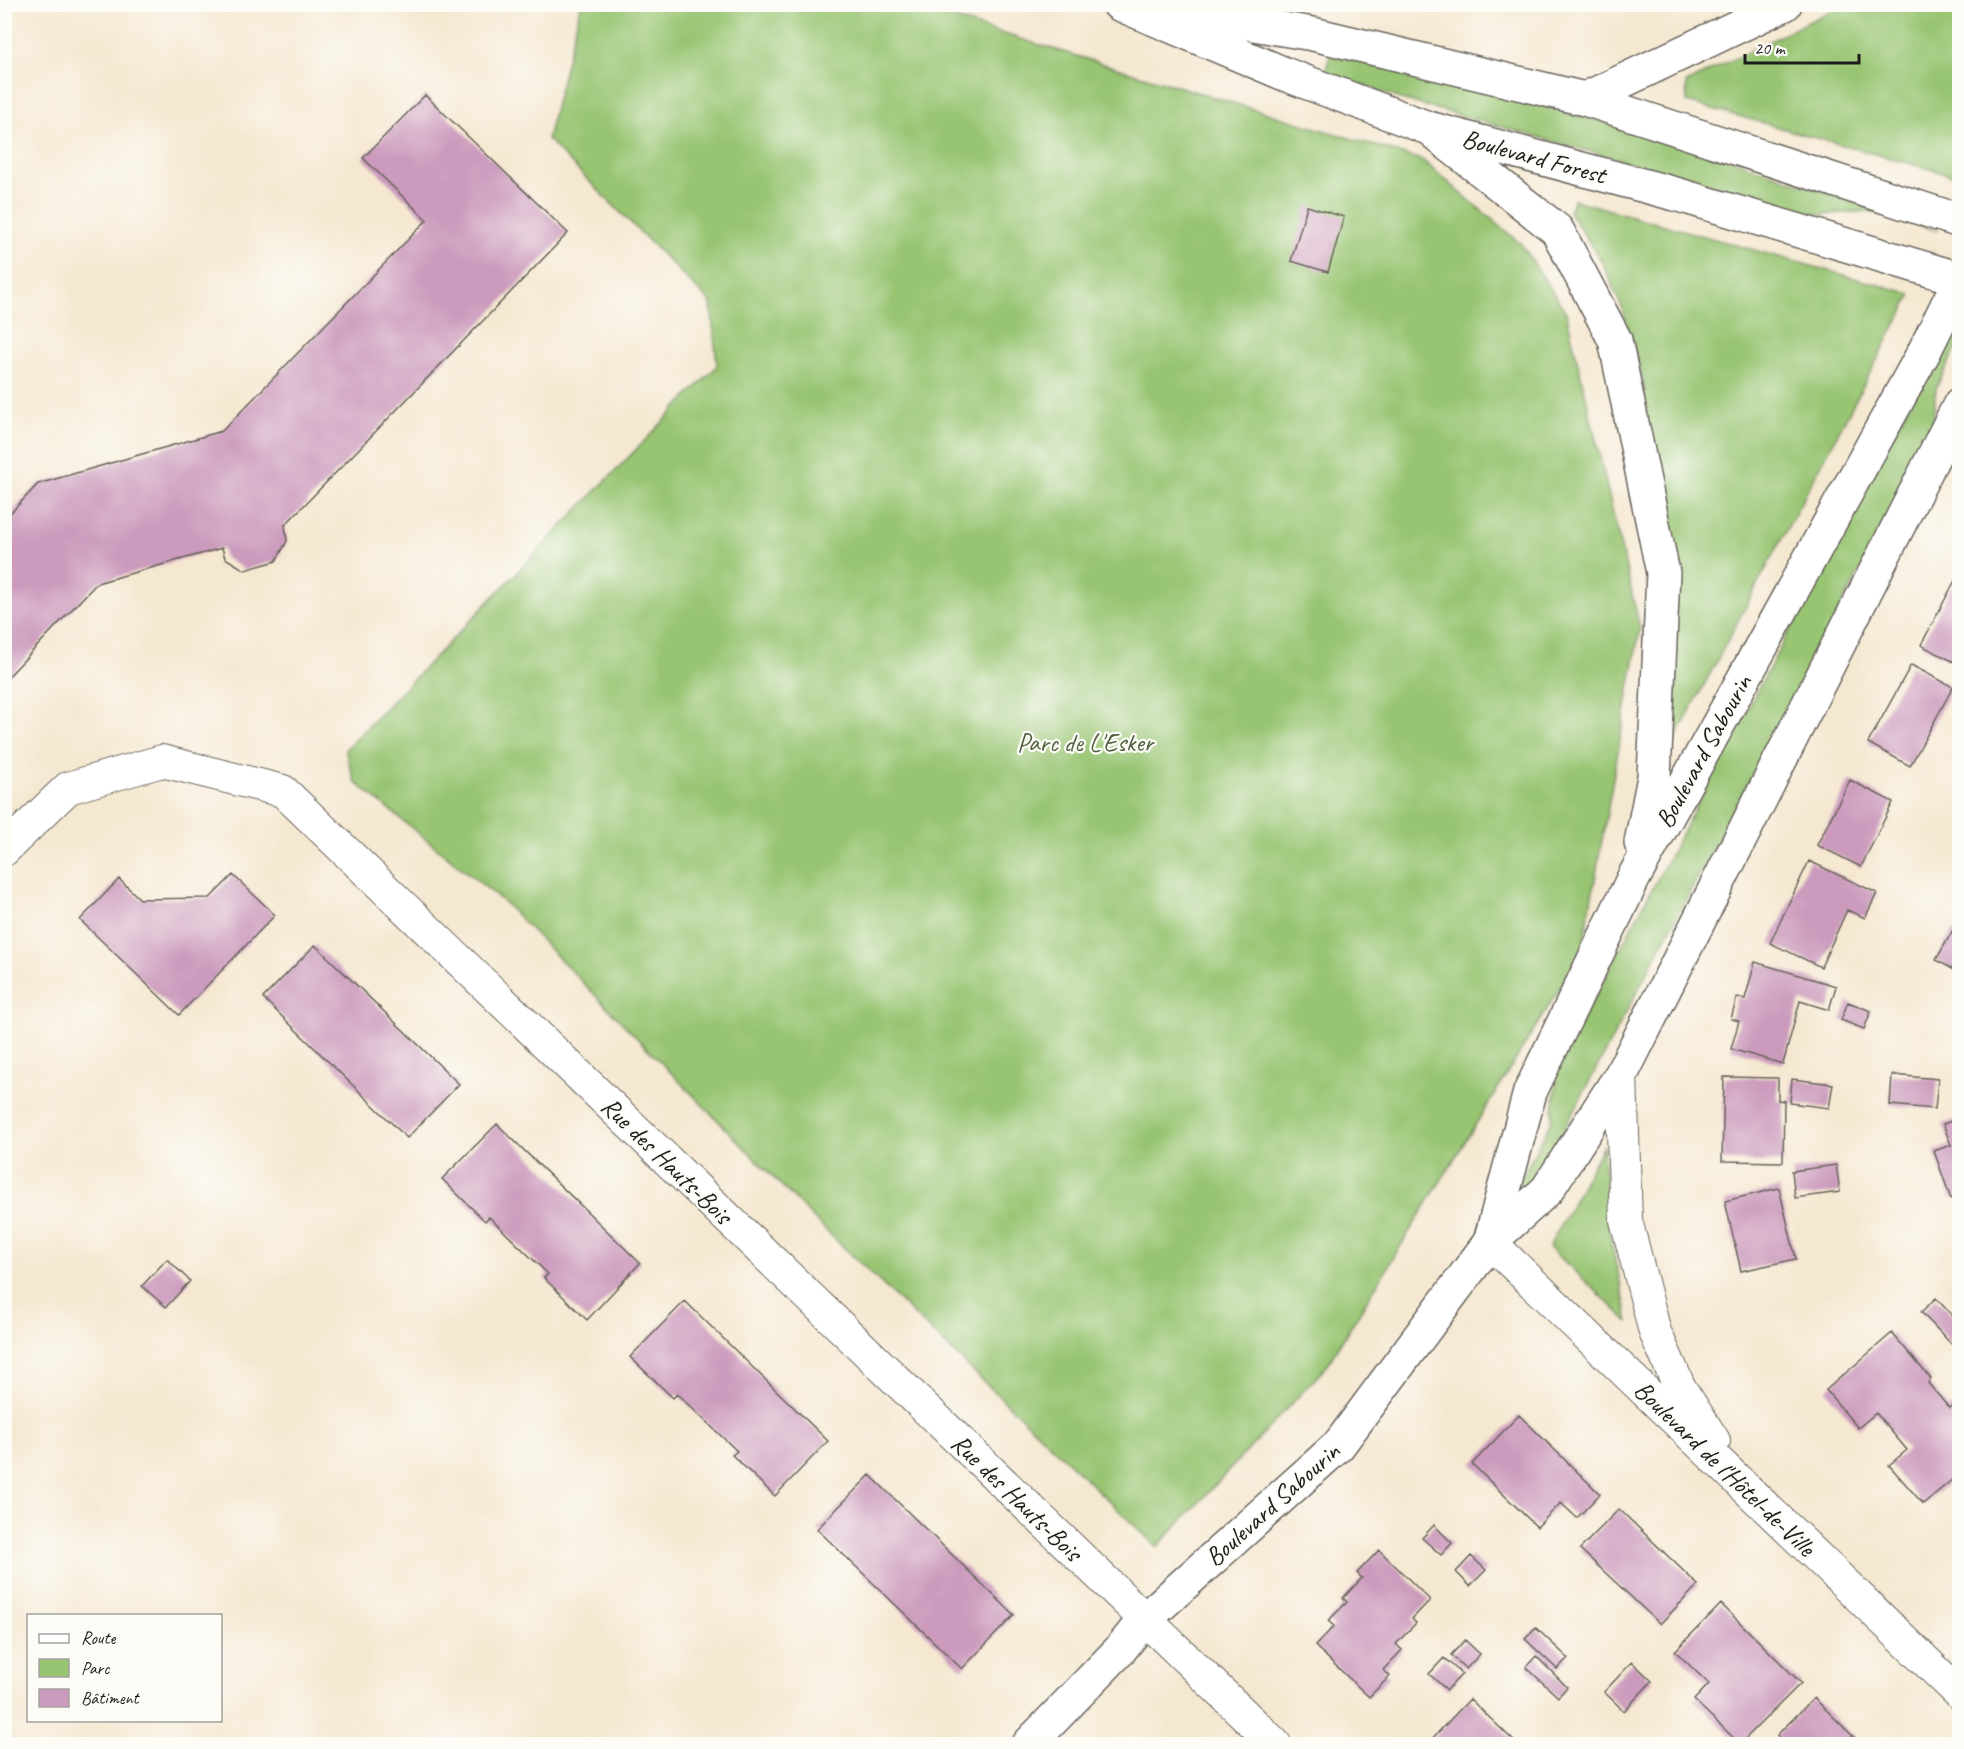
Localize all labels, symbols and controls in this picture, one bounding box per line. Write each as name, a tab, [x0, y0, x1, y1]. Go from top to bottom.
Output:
scale bar	[1745, 27, 1859, 65]
text: 20 m	[1754, 37, 1787, 59]
street label: Boulevard Forest	[1459, 122, 1611, 192]
street label: Boulevard Sabourin	[1648, 668, 1760, 834]
park label: Parc de L'Esker	[1017, 726, 1156, 759]
street label: Rue des Hauts-Bois	[594, 1090, 741, 1233]
street label: Boulevard de l'Hôtel-de-Ville	[1627, 1373, 1823, 1564]
street label: Rue des Hauts-Bois	[944, 1427, 1091, 1570]
street label: Boulevard Sabourin	[1198, 1434, 1348, 1574]
legend	[27, 1614, 222, 1722]
text: Route	[81, 1627, 116, 1649]
text: Parc	[81, 1657, 110, 1679]
text: Bâtiment	[81, 1687, 141, 1709]

